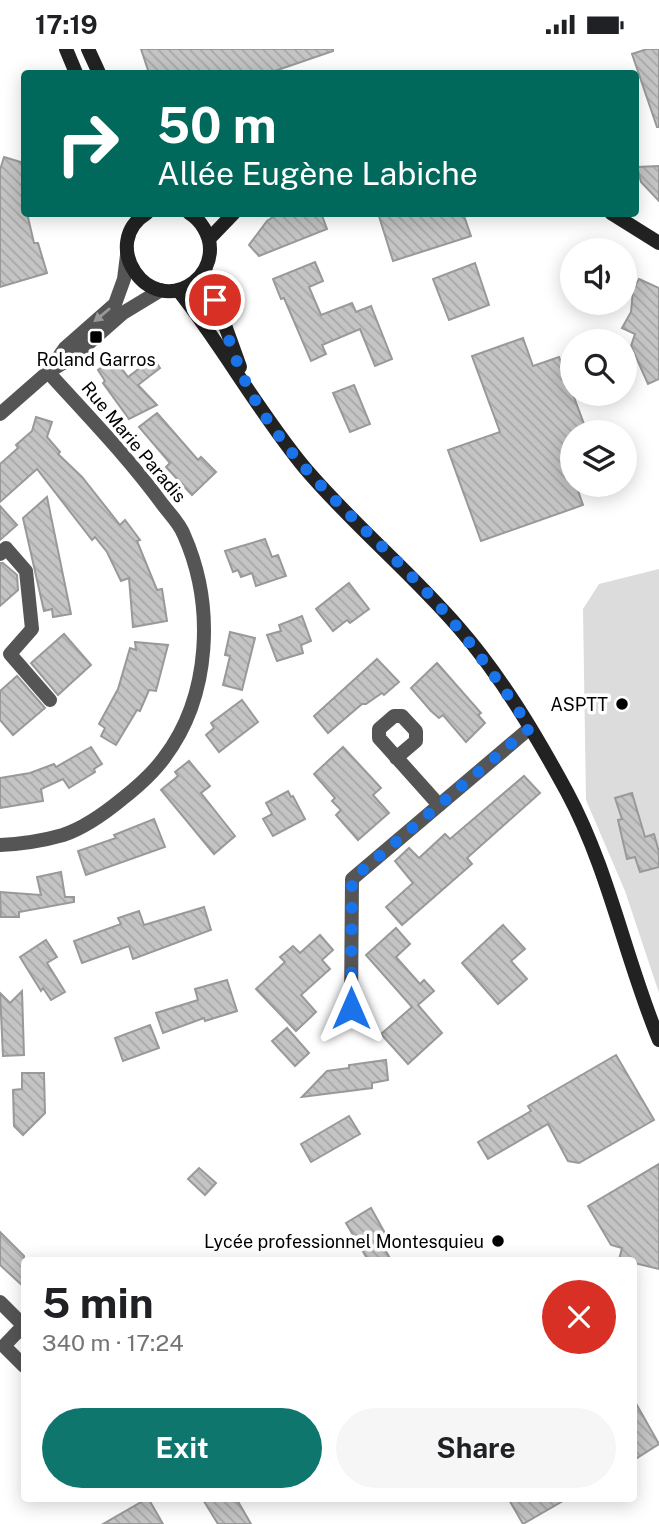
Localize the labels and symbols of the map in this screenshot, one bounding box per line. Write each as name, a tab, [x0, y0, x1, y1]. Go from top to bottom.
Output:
pin	[185, 270, 245, 330]
one-way arrow	[93, 307, 110, 322]
marker: Roland Garros	[88, 329, 104, 345]
place label: Roland Garros	[36, 349, 156, 370]
street label: Rue Marie Paradis	[77, 377, 191, 507]
place label: ASPTT	[550, 694, 608, 715]
marker: ASPTT	[614, 696, 630, 712]
position arrow	[314, 971, 388, 1045]
place label: Lycée professionnel Montesquieu	[204, 1231, 484, 1252]
marker: Lycée professionnel Montesquieu	[490, 1233, 506, 1249]

